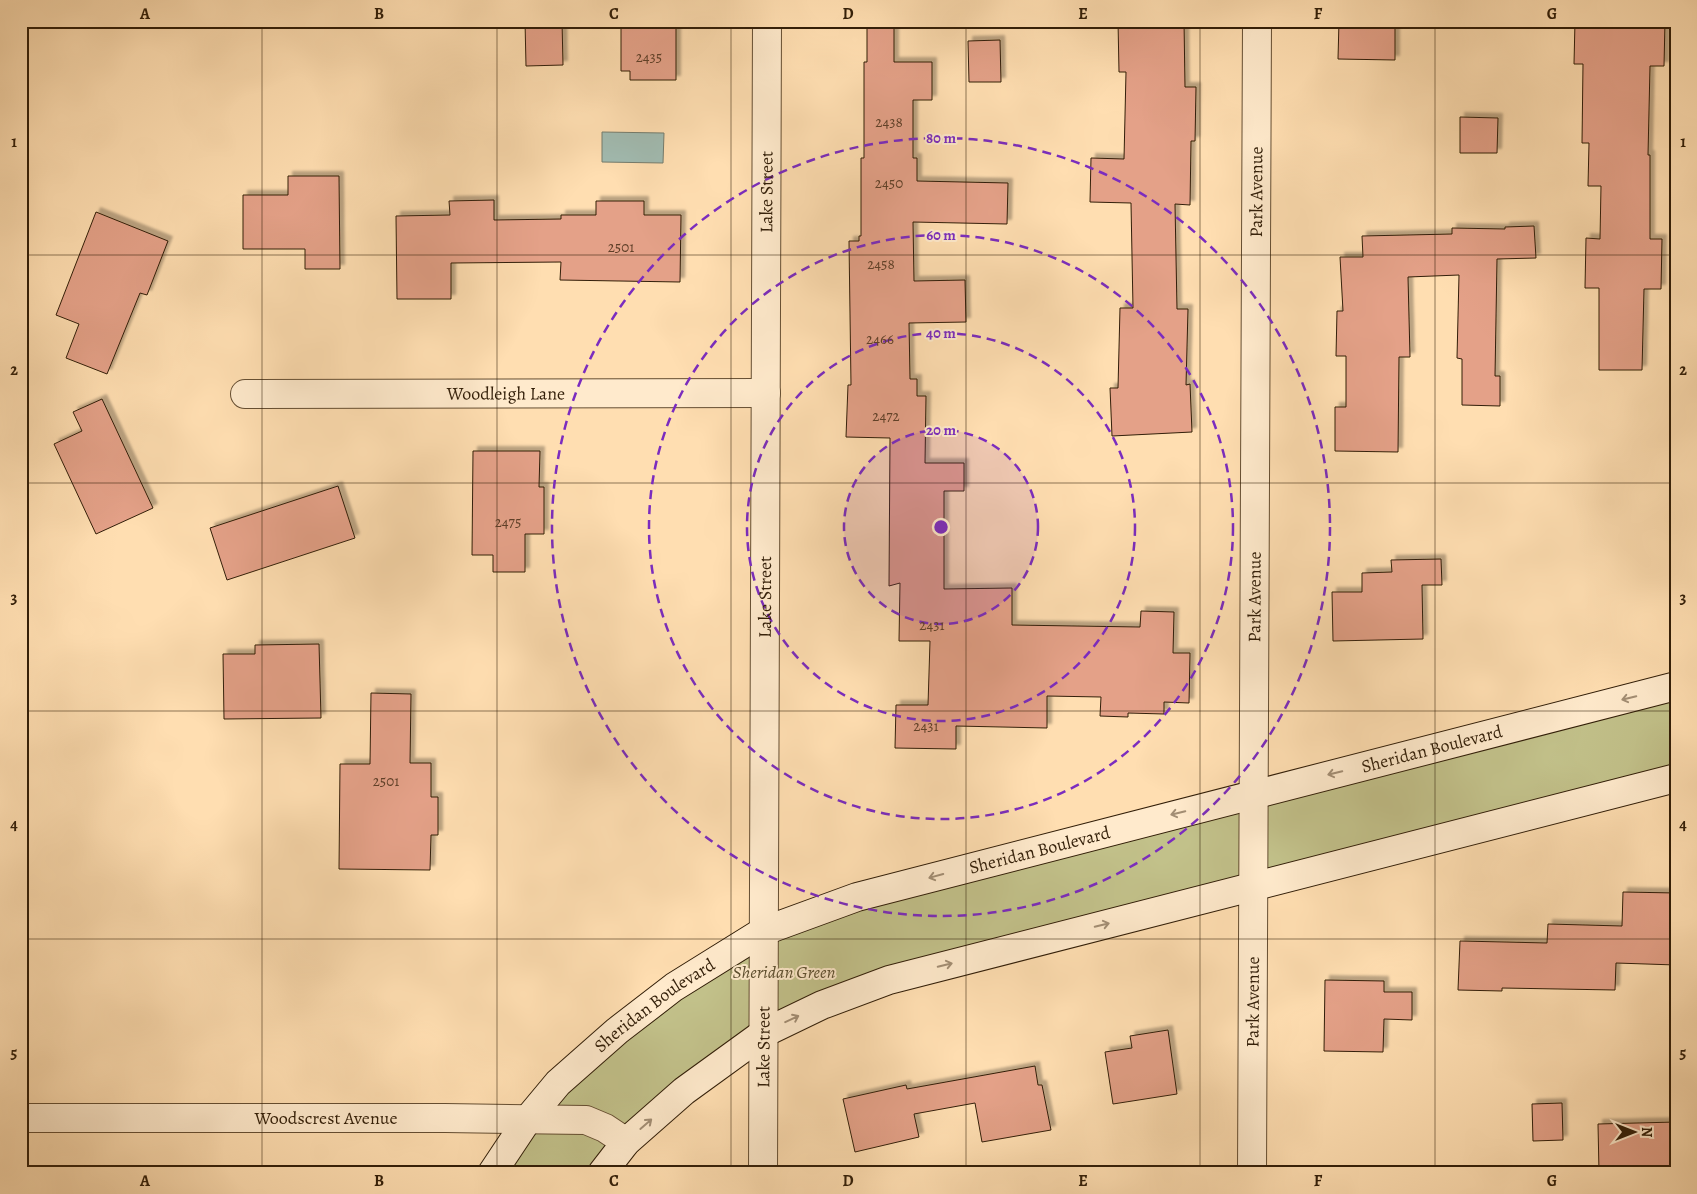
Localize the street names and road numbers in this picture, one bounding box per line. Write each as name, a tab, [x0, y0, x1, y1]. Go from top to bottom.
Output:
street label: Park Avenue	[1244, 146, 1268, 238]
street label: Lake Street	[754, 151, 779, 233]
street label: Woodleigh Lane	[446, 381, 565, 406]
street label: Park Avenue	[1242, 551, 1267, 643]
street label: Lake Street	[753, 556, 777, 638]
street label: Sheridan Boulevard	[1359, 719, 1505, 779]
street label: Sheridan Boulevard	[966, 820, 1113, 880]
street label: Sheridan Boulevard	[589, 952, 720, 1058]
street label: Park Avenue	[1241, 956, 1265, 1048]
street label: Lake Street	[751, 1006, 776, 1088]
street label: Woodscrest Avenue	[253, 1106, 398, 1130]

